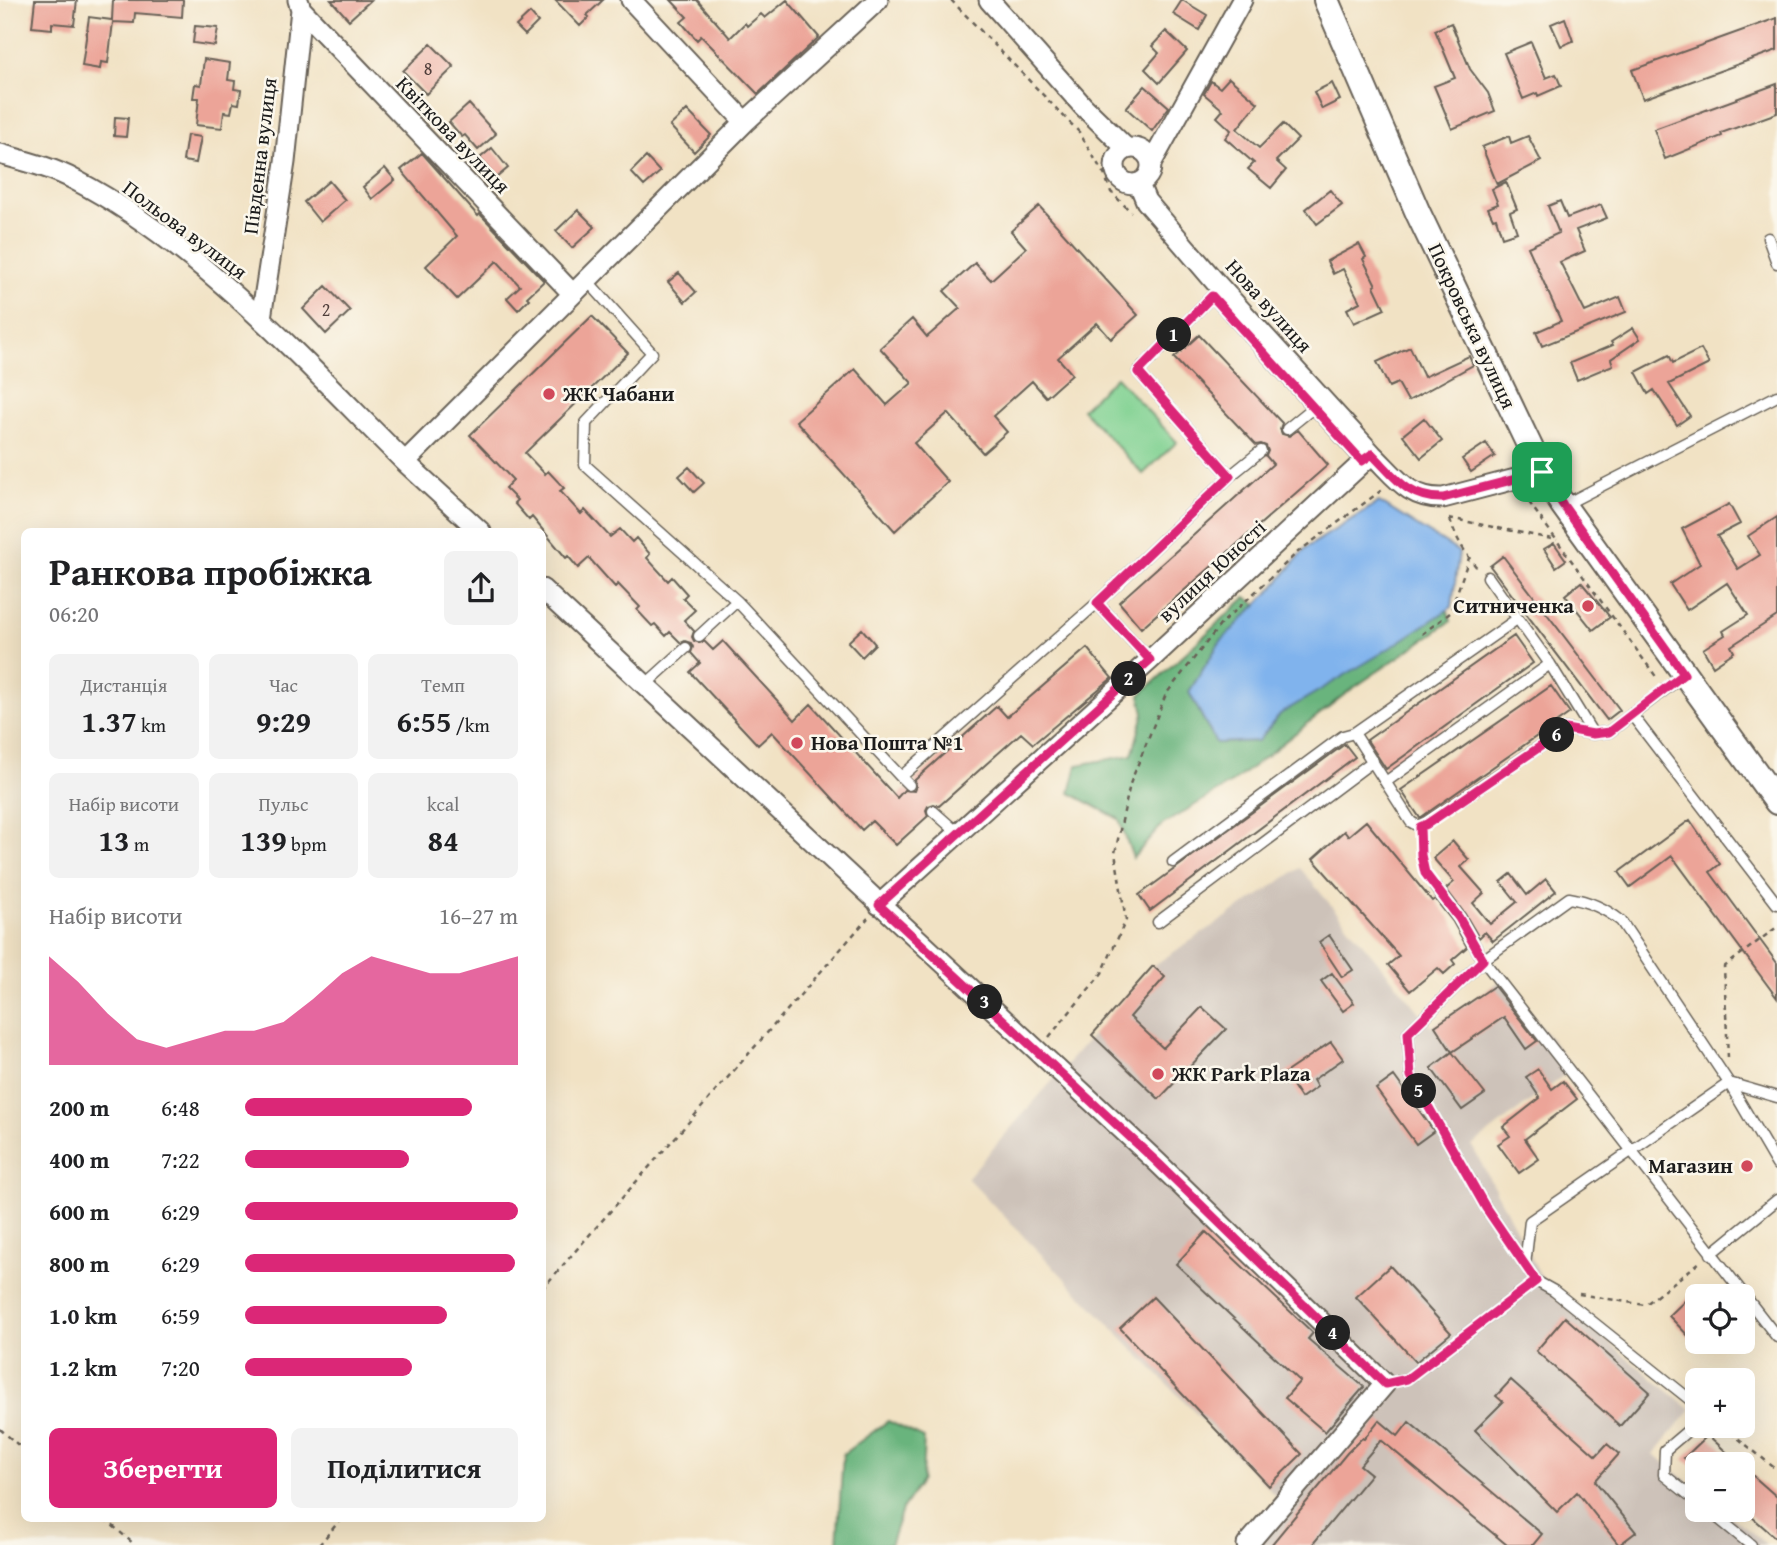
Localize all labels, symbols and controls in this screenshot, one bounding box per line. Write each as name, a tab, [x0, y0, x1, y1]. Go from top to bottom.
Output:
house number: 8	[424, 55, 432, 82]
street label: Квіткова вулиця	[389, 69, 518, 201]
street label: Південна вулиця	[235, 76, 285, 236]
street label: Польова вулиця	[117, 172, 254, 287]
street label: Покровська вулиця	[1420, 238, 1525, 414]
street label: Нова вулиця	[1219, 252, 1320, 360]
house number: 2	[322, 296, 330, 323]
pin: 1	[1156, 318, 1192, 352]
text: 1	[1169, 320, 1178, 348]
place label: ЖК Чабани	[562, 378, 674, 409]
marker: ЖК Чабани	[541, 386, 557, 402]
pin	[1512, 442, 1572, 502]
icon: arrive	[1523, 453, 1561, 491]
street label: вулиця Юності	[1150, 512, 1273, 629]
text: Ранкова пробіжка	[49, 543, 372, 599]
button: share	[444, 551, 518, 625]
place label: Ситниченка	[1453, 590, 1574, 621]
text: 06:20	[49, 597, 99, 630]
marker: Ситниченка	[1580, 598, 1596, 614]
pin: 2	[1112, 662, 1146, 696]
text: 2	[1124, 664, 1133, 692]
text: Дистанція	[80, 671, 167, 699]
text: Час	[269, 671, 298, 699]
text: Темп	[421, 671, 465, 699]
text: 1.37	[82, 699, 137, 743]
text: 9:29	[256, 699, 311, 743]
text: 6:55	[396, 699, 452, 743]
text: km	[137, 711, 166, 739]
text: /km	[452, 711, 490, 739]
pin: 6	[1540, 718, 1574, 752]
text: 6	[1552, 720, 1561, 748]
place label: Нова Пошта №1	[811, 727, 964, 758]
marker: Нова Пошта №1	[789, 735, 805, 751]
text: Набір висоти	[69, 790, 179, 818]
text: Пульс	[259, 790, 308, 818]
text: kcal	[427, 790, 459, 818]
text: 13	[98, 818, 130, 862]
text: 139	[240, 818, 287, 862]
text: 84	[428, 818, 459, 862]
text: m	[130, 830, 149, 858]
text: bpm	[287, 830, 327, 858]
text: Набір висоти	[49, 899, 183, 932]
text: 16–27 m	[439, 899, 518, 932]
pin: 3	[968, 984, 1002, 1020]
text: 3	[980, 987, 989, 1015]
place label: ЖК Park Plaza	[1171, 1058, 1311, 1089]
marker: ЖК Park Plaza	[1150, 1066, 1166, 1082]
pin: 5	[1402, 1074, 1436, 1108]
text: 5	[1414, 1076, 1423, 1104]
text: 200 m	[49, 1091, 110, 1124]
text: 6:48	[161, 1091, 200, 1124]
text: 400 m	[49, 1143, 110, 1176]
text: 7:22	[161, 1143, 200, 1176]
place label: Магазин	[1648, 1150, 1733, 1181]
marker: Магазин	[1739, 1158, 1755, 1174]
text: 600 m	[49, 1195, 110, 1228]
text: 6:29	[161, 1195, 200, 1228]
text: 800 m	[49, 1247, 110, 1280]
text: 6:29	[161, 1247, 200, 1280]
map controls	[1685, 1284, 1755, 1522]
button: locate	[1685, 1284, 1755, 1354]
text: 1.0 km	[49, 1299, 117, 1332]
text: 6:59	[161, 1299, 200, 1332]
pin: 4	[1316, 1316, 1350, 1350]
text: 4	[1328, 1318, 1337, 1346]
text: 1.2 km	[49, 1351, 117, 1384]
text: 7:20	[161, 1351, 200, 1384]
button: +	[1685, 1368, 1755, 1438]
button: Зберегти	[49, 1428, 277, 1508]
button: Поділитися	[291, 1428, 518, 1508]
button: −	[1685, 1452, 1755, 1522]

